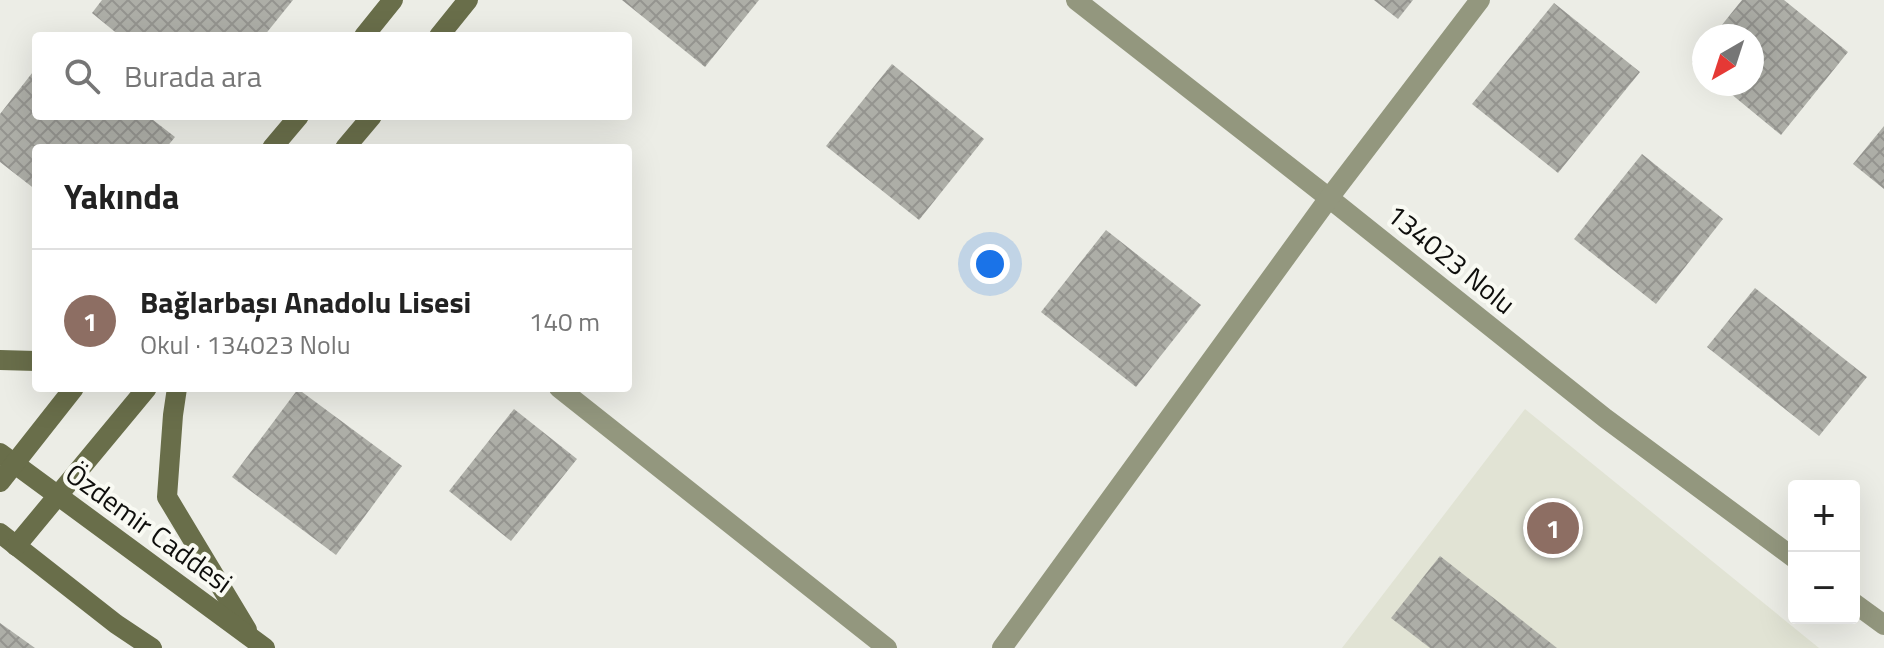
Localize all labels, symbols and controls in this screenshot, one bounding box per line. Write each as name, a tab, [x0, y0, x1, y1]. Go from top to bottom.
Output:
north arrow	[1692, 24, 1764, 96]
search box	[32, 32, 632, 120]
text: Burada ara	[124, 53, 262, 99]
icon: search	[60, 54, 104, 98]
text: Yakında	[64, 170, 179, 222]
street label: 134023 Nolu	[1377, 193, 1525, 324]
your location	[970, 244, 1010, 284]
text: Bağlarbaşı Anadolu Lisesi	[140, 279, 471, 325]
text: 1	[83, 302, 97, 341]
text: 140 m	[529, 302, 600, 341]
text: Okul · 134023 Nolu	[140, 325, 351, 364]
street label: Özdemir Caddesi	[57, 452, 242, 603]
map controls	[1788, 480, 1860, 624]
button: +	[1788, 480, 1860, 552]
pin: 1	[1527, 498, 1579, 558]
button: −	[1788, 552, 1860, 624]

